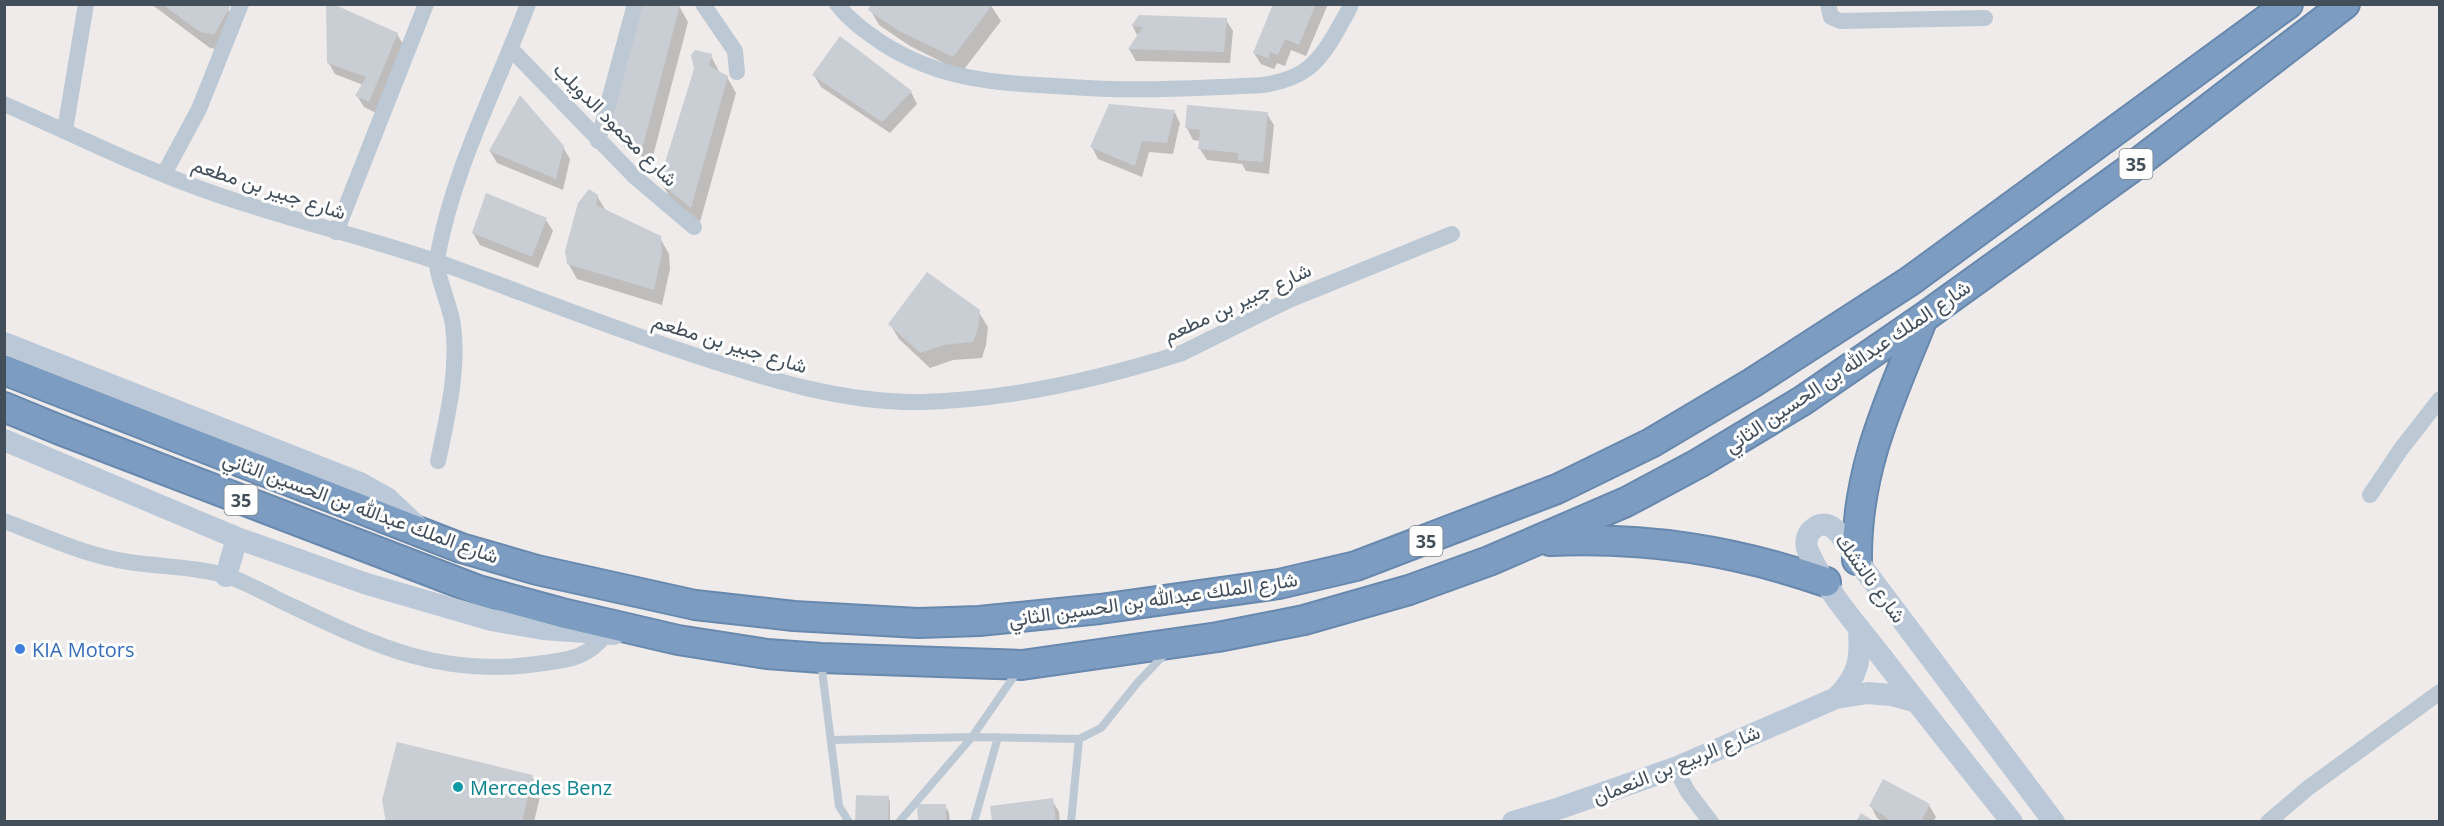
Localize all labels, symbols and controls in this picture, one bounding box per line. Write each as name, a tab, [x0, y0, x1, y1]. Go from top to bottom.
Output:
street label: شارع محمود الدويلب	[547, 56, 684, 193]
road number: 35	[2120, 149, 2152, 179]
street label: شارع جبير بن مطعم	[188, 150, 349, 227]
street label: شارع جبير بن مطعم	[1159, 256, 1316, 349]
street label: شارع الملك عبدالله بن الحسين الثاني	[1719, 273, 1978, 462]
street label: شارع جبير بن مطعم	[649, 307, 811, 380]
street label: شارع الملك عبدالله بن الحسين الثاني	[218, 444, 503, 573]
road number: 35	[224, 485, 258, 515]
road number: 35	[1410, 526, 1442, 556]
street label: شارع نالتشك	[1829, 528, 1913, 629]
street label: شارع الملك عبدالله بن الحسين الثاني	[1007, 565, 1300, 637]
place label: KIA Motors	[32, 636, 135, 663]
marker: KIA Motors	[13, 642, 27, 656]
street label: شارع الربيع بن النعمان	[1588, 718, 1764, 811]
place label: Mercedes Benz	[470, 774, 612, 801]
marker: Mercedes Benz	[451, 780, 465, 794]

